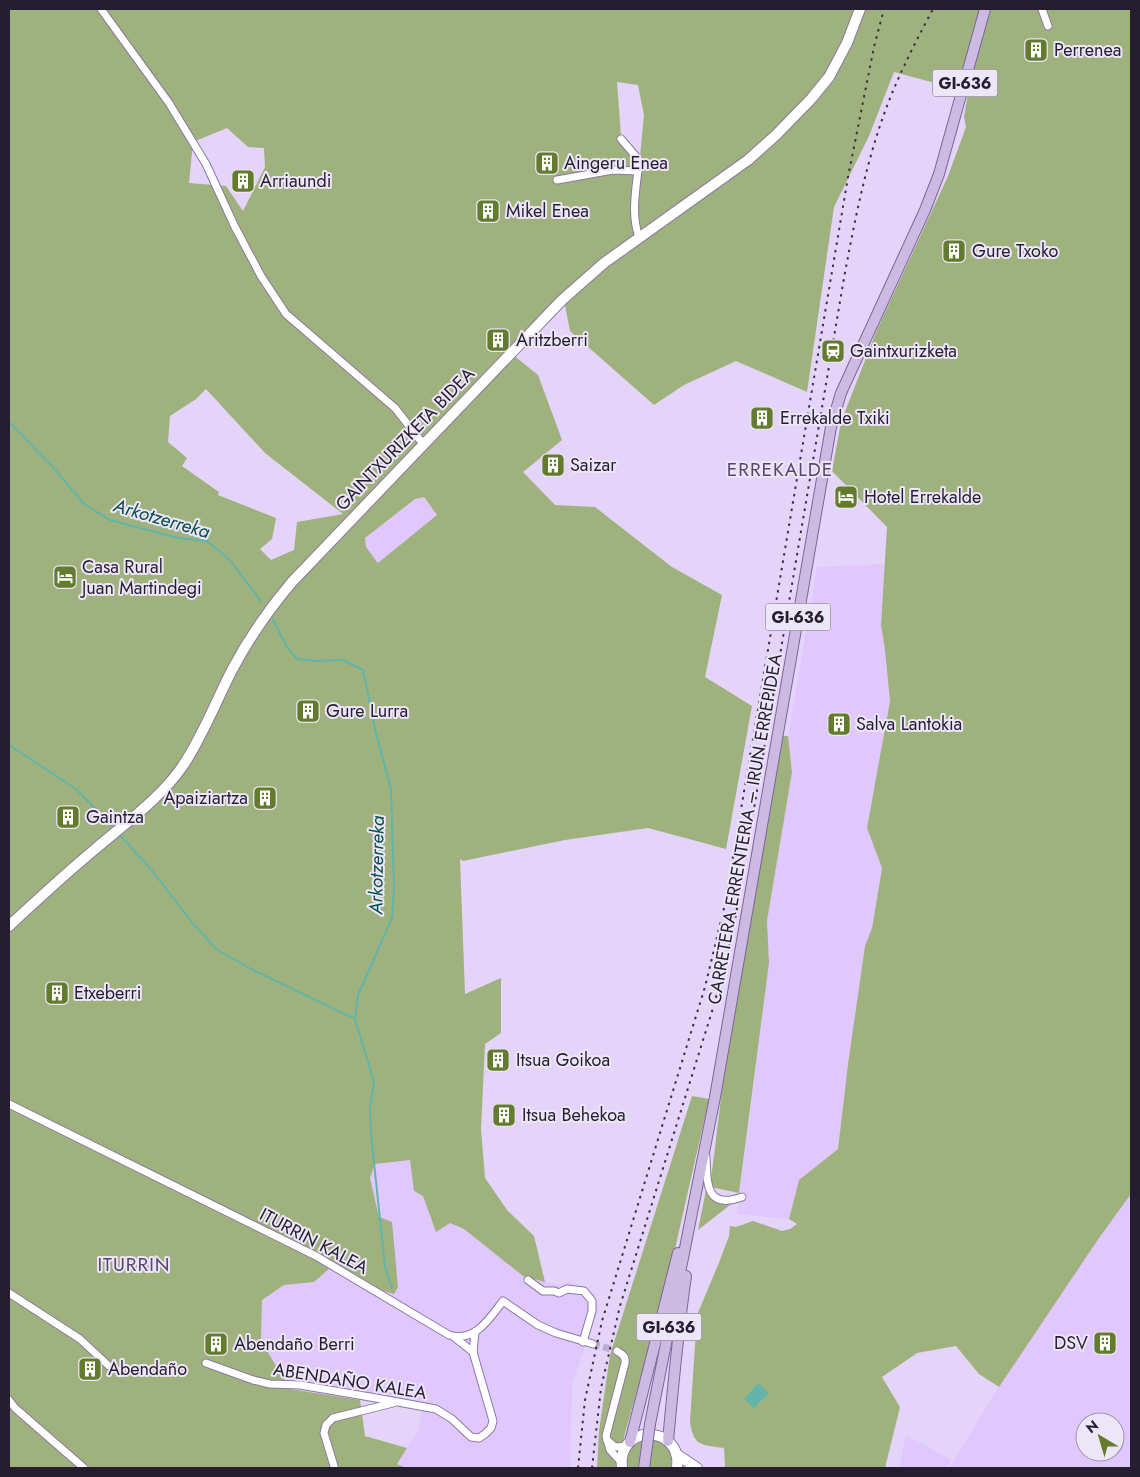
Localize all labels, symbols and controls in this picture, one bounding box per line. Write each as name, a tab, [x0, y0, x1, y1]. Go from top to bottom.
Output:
building icon: Perrenea	[1023, 37, 1049, 63]
place label: Perrenea	[1054, 37, 1121, 63]
road number: GI-636	[932, 70, 998, 96]
building icon: Aingeru Enea	[534, 150, 560, 176]
place label: Aingeru Enea	[564, 150, 668, 176]
building icon: Arriaundi	[230, 168, 256, 194]
place label: Arriaundi	[260, 168, 331, 194]
building icon: Mikel Enea	[475, 198, 501, 224]
place label: Mikel Enea	[506, 198, 589, 224]
building icon: Gure Txoko	[941, 238, 967, 264]
place label: Gure Txoko	[972, 238, 1059, 264]
building icon: Aritzberri	[485, 327, 511, 353]
place label: Aritzberri	[516, 327, 588, 353]
station icon: Gaintxurizketa	[820, 338, 846, 364]
place label: Gaintxurizketa	[850, 338, 957, 364]
street label: GAINTXURIZKETA BIDEA	[329, 361, 481, 517]
building icon: Errekalde Txiki	[749, 405, 775, 431]
place label: Errekalde Txiki	[780, 405, 890, 431]
building icon: Saizar	[540, 452, 566, 478]
place label: Saizar	[570, 452, 617, 478]
district label: ERREKALDE	[727, 456, 833, 483]
hotel icon: Hotel Errekalde	[833, 484, 859, 510]
place label: Hotel Errekalde	[864, 484, 981, 510]
water label: Arkotzerreka	[110, 492, 214, 545]
place label: Casa Rural Juan Martindegi	[80, 554, 202, 601]
hotel icon: Casa Rural Juan Martindegi	[52, 564, 78, 590]
road number: GI-636	[766, 604, 830, 630]
street label: CARRETERA ERRENTERIA – IRUN ERREPIDEA	[701, 652, 789, 1006]
building icon: Gure Lurra	[295, 698, 321, 724]
place label: Gure Lurra	[326, 698, 408, 724]
building icon: Salva Lantokia	[826, 711, 852, 737]
place label: Salva Lantokia	[856, 711, 962, 737]
place label: Apaiziartza	[163, 785, 248, 811]
building icon: Apaiziartza	[252, 785, 278, 811]
building icon: Gaintza	[55, 804, 81, 830]
place label: Gaintza	[86, 804, 144, 830]
water label: Arkotzerreka	[362, 815, 391, 916]
building icon: Etxeberri	[44, 980, 70, 1006]
place label: Etxeberri	[74, 980, 141, 1006]
building icon: Itsua Goikoa	[485, 1047, 511, 1073]
place label: Itsua Goikoa	[516, 1047, 610, 1073]
building icon: Itsua Behekoa	[491, 1102, 517, 1128]
place label: Itsua Behekoa	[522, 1102, 626, 1128]
street label: ITURRIN KALEA	[255, 1201, 373, 1281]
district label: ITURRIN	[97, 1251, 171, 1278]
road number: GI-636	[636, 1314, 702, 1340]
place label: DSV	[1054, 1330, 1088, 1356]
building icon: DSV	[1092, 1330, 1118, 1356]
building icon: Abendaño Berri	[203, 1331, 229, 1357]
place label: Abendaño Berri	[234, 1331, 355, 1357]
building icon: Abendaño	[77, 1356, 103, 1382]
place label: Abendaño	[108, 1356, 187, 1382]
street label: ABENDAÑO KALEA	[271, 1356, 429, 1406]
north arrow	[1075, 1412, 1125, 1462]
text: N	[1081, 1415, 1103, 1438]

